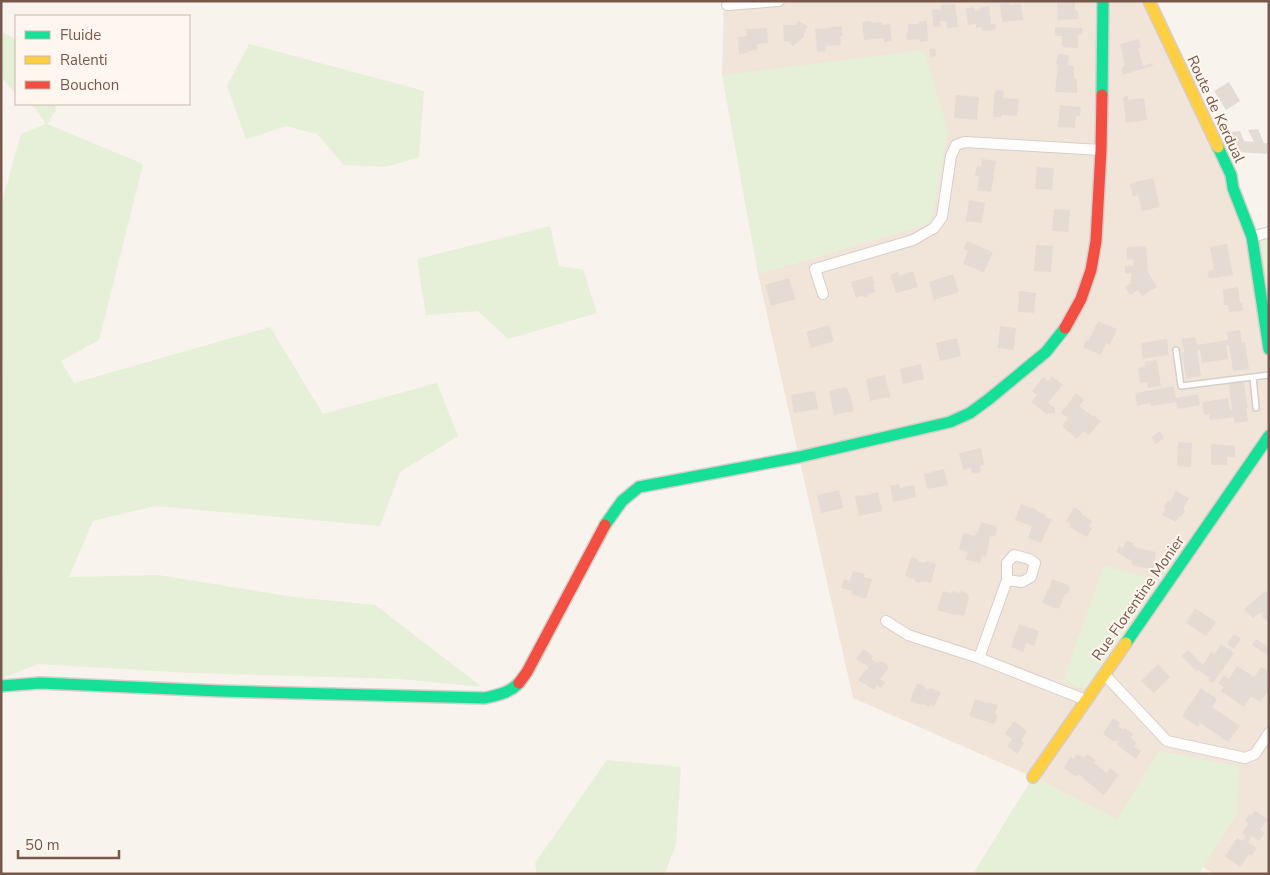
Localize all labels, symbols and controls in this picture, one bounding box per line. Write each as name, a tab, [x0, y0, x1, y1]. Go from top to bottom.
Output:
legend	[15, 15, 190, 105]
text: Fluide	[60, 25, 101, 45]
text: Ralenti	[60, 50, 108, 70]
street label: Route de Kerdual	[1182, 52, 1250, 166]
text: Bouchon	[60, 75, 119, 95]
street label: Rue Florentine Monier	[1087, 531, 1189, 665]
scale bar	[18, 828, 119, 860]
text: 50 m	[25, 835, 60, 855]

